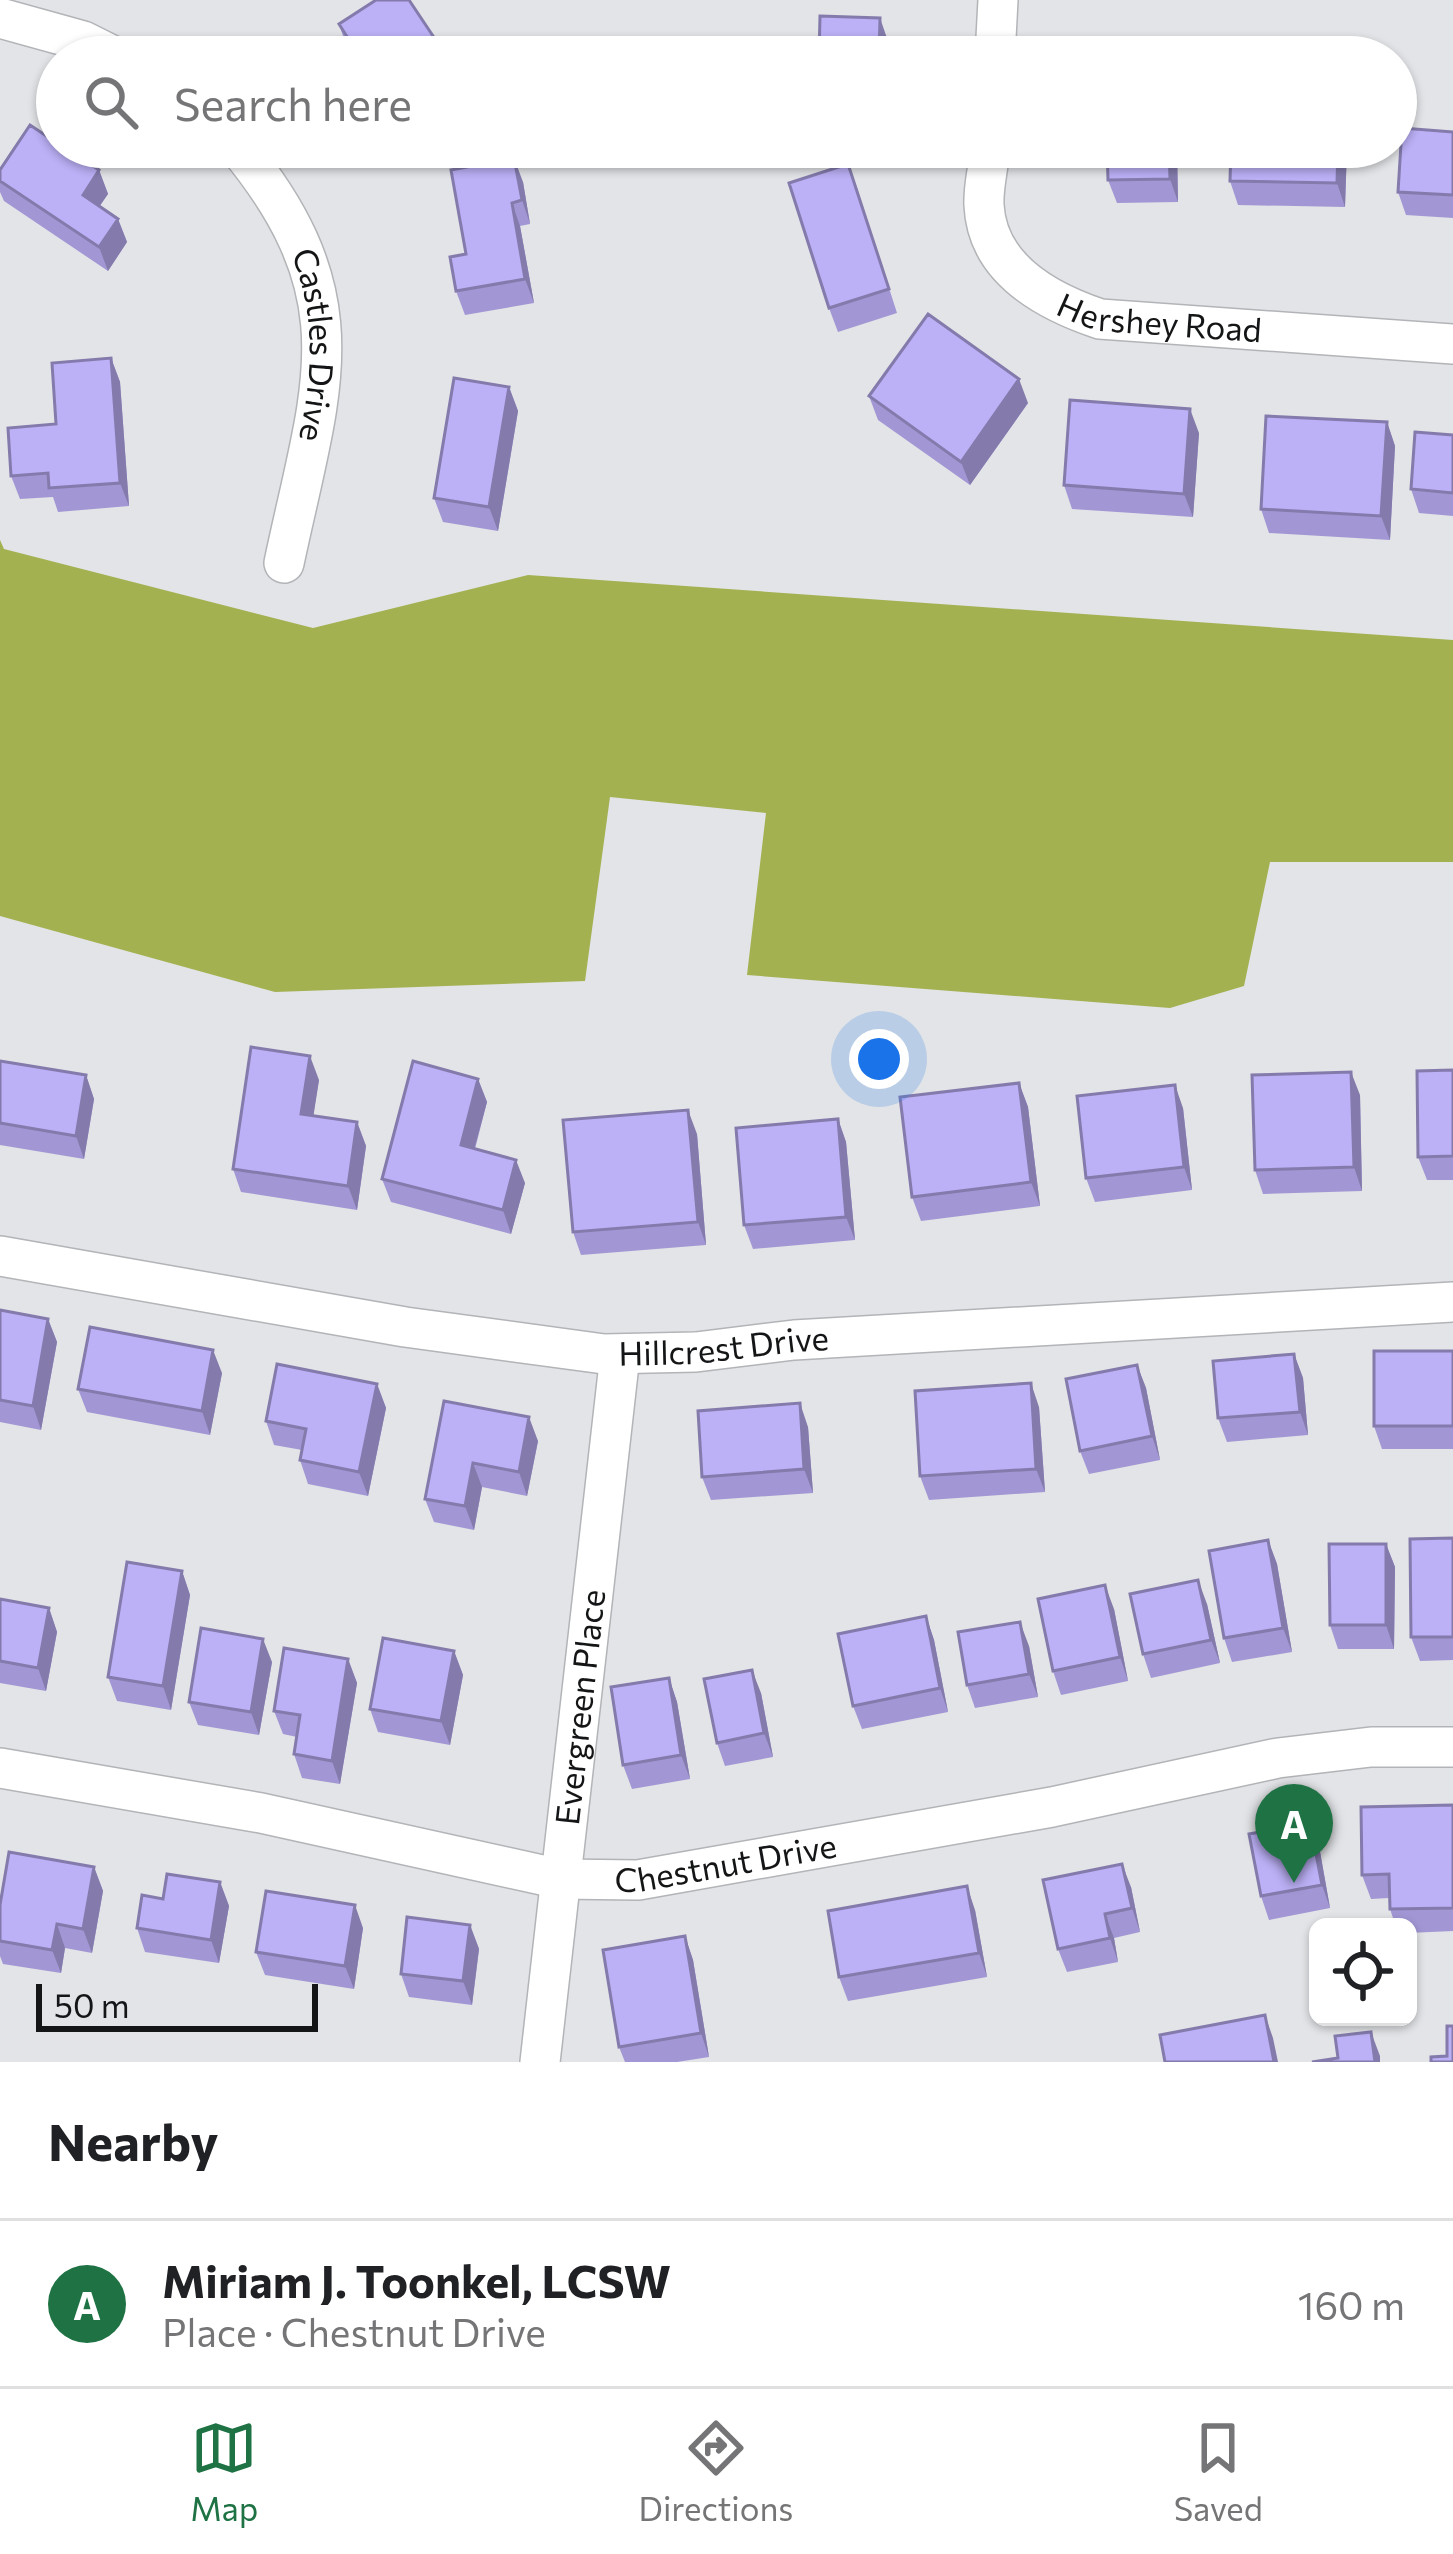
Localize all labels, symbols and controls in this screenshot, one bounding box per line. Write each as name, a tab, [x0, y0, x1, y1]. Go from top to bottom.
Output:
search box	[36, 36, 1417, 168]
icon: search	[78, 69, 144, 135]
text: Search here	[174, 75, 412, 130]
street label: Castles Drive	[285, 242, 344, 445]
street label: Hershey Road	[1051, 283, 1263, 349]
your location	[849, 1029, 909, 1089]
street label: Hillcrest Drive	[618, 1316, 830, 1373]
street label: Evergreen Place	[545, 1587, 612, 1827]
pin: A	[1255, 1784, 1333, 1883]
street label: Chestnut Drive	[615, 1823, 839, 1899]
map controls	[1309, 1918, 1417, 2026]
button: locate	[1309, 1918, 1417, 2026]
scale bar	[36, 1978, 318, 2031]
text: 50 m	[54, 1984, 130, 2025]
text: Nearby	[48, 2109, 218, 2172]
text: Miriam J. Toonkel, LCSW	[162, 2252, 671, 2307]
text: A	[73, 2280, 101, 2328]
text: 160 m	[1298, 2280, 1405, 2328]
text: Place · Chestnut Drive	[162, 2307, 546, 2355]
tab: Map	[190, 2415, 258, 2528]
tab: Directions	[639, 2415, 793, 2528]
tab: Saved	[1174, 2415, 1263, 2528]

